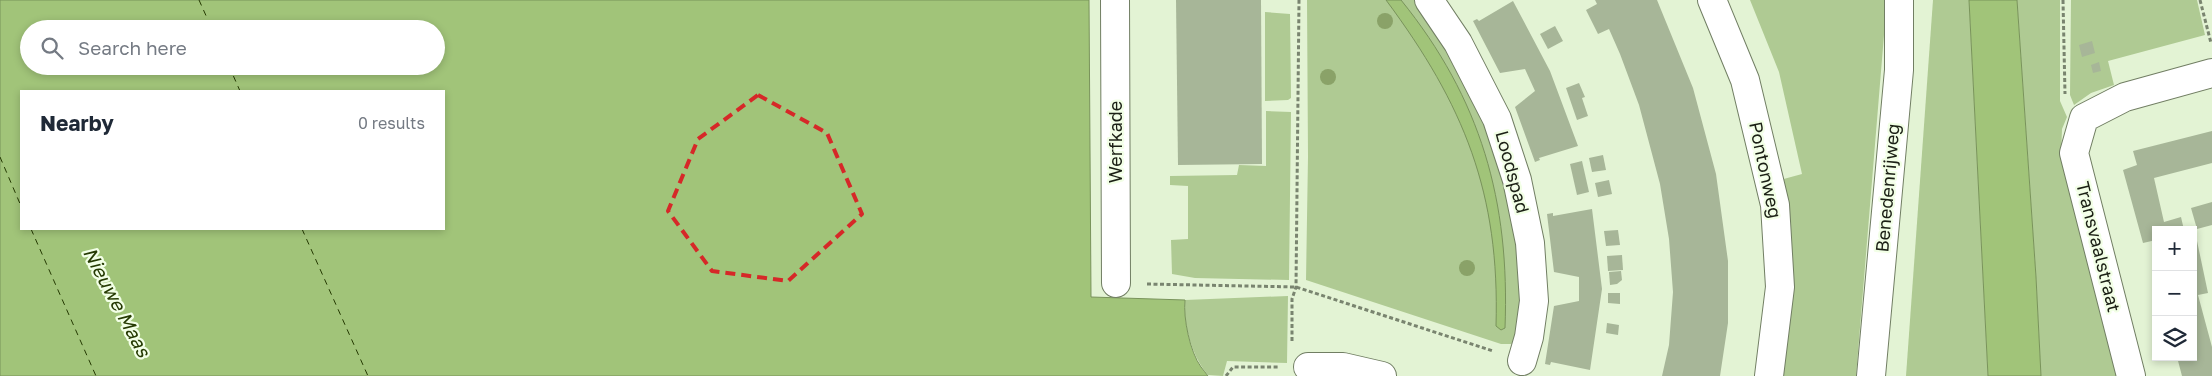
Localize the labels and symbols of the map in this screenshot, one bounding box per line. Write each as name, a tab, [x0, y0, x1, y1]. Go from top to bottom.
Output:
street label: Werfkade	[1104, 101, 1126, 183]
street label: Pontonweg	[1745, 120, 1787, 220]
street label: Benedenrijweg	[1870, 123, 1904, 253]
street label: Loodspad	[1491, 128, 1535, 215]
street label: Transvaalstraat	[2072, 179, 2126, 314]
water label: Nieuwe Maas	[79, 243, 156, 361]

